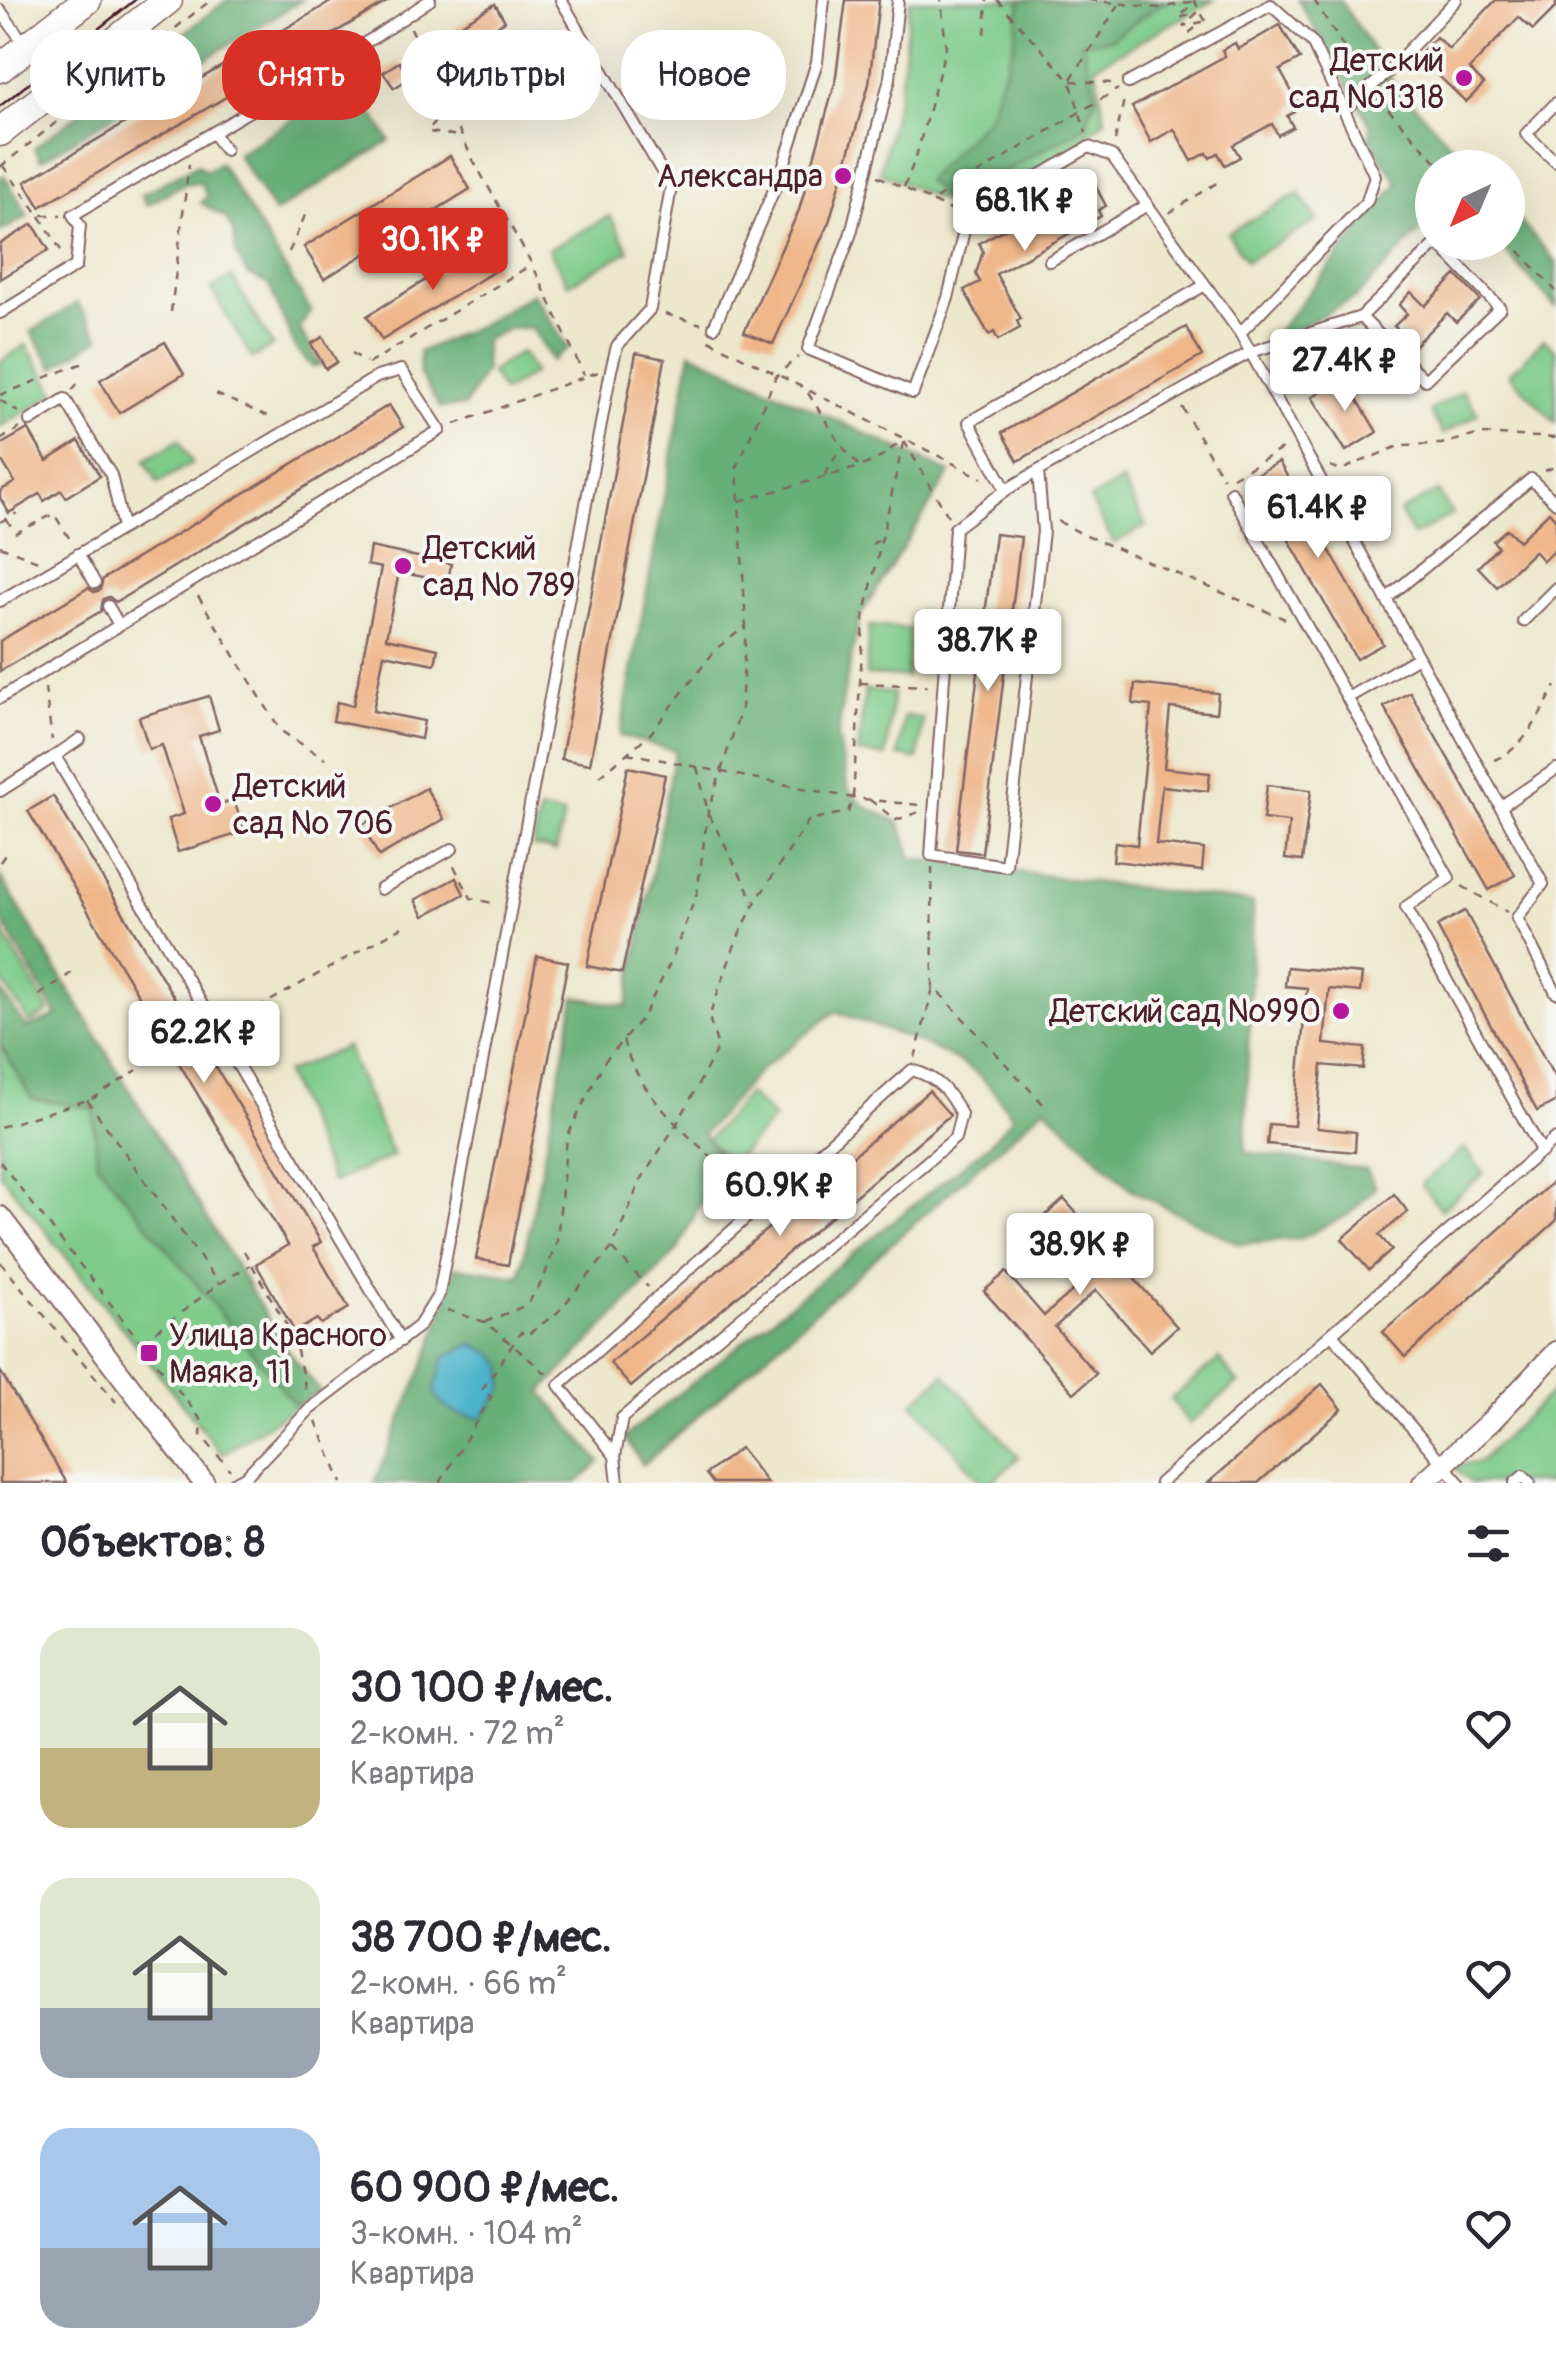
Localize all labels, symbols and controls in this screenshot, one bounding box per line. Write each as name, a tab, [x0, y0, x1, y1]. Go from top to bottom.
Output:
chip: Купить	[30, 30, 202, 120]
chip: Снять	[222, 30, 381, 120]
chip: Фильтры	[401, 30, 601, 120]
chip: Новое	[621, 30, 786, 120]
place label: Детский сад №1318	[1289, 41, 1444, 118]
marker: Детский сад №1318	[1453, 67, 1475, 89]
north arrow	[1415, 150, 1525, 260]
map controls	[1415, 150, 1525, 260]
place label: Александра	[657, 157, 823, 197]
marker: Александра	[832, 165, 854, 187]
pin: 68.1K ₽	[933, 169, 1117, 254]
text: 68.1K ₽	[975, 181, 1075, 221]
pin: 30.1K ₽	[341, 208, 525, 293]
text: 30.1K ₽	[381, 220, 485, 260]
pin: 27.4K ₽	[1253, 329, 1437, 414]
text: 27.4K ₽	[1292, 341, 1398, 381]
pin: 61.4K ₽	[1226, 476, 1410, 561]
text: 61.4K ₽	[1267, 488, 1369, 528]
place label: Детский сад № 789	[422, 529, 576, 606]
marker: Детский сад № 789	[392, 555, 414, 577]
pin: 38.7K ₽	[896, 609, 1080, 694]
text: 38.7K ₽	[936, 621, 1040, 661]
place label: Детский сад № 706	[232, 767, 393, 844]
marker: Детский сад № 706	[202, 793, 224, 815]
place label: Детский сад №990	[1049, 992, 1321, 1032]
marker: Детский сад №990	[1330, 1000, 1352, 1022]
pin: 62.2K ₽	[112, 1001, 296, 1086]
text: 62.2K ₽	[151, 1013, 257, 1053]
pin: 60.9K ₽	[688, 1154, 872, 1239]
text: 60.9K ₽	[725, 1166, 835, 1206]
pin: 38.9K ₽	[988, 1213, 1172, 1298]
text: 38.9K ₽	[1029, 1225, 1131, 1265]
place label: Улица Красного Маяка, 11	[169, 1316, 387, 1393]
marker: Улица Красного Маяка, 11	[138, 1342, 160, 1364]
icon: filters	[1461, 1516, 1516, 1571]
text: Объектов: 8	[40, 1517, 265, 1569]
text: 30 100 ₽/мес.	[350, 1662, 613, 1714]
icon: home	[120, 1668, 240, 1788]
icon: heart	[1461, 1701, 1516, 1756]
text: 2-комн. · 72 m²	[350, 1714, 565, 1754]
text: Квартира	[350, 1754, 474, 1794]
text: 38 700 ₽/мес.	[350, 1912, 612, 1964]
icon: home	[120, 1918, 240, 2038]
icon: heart	[1461, 1951, 1516, 2006]
text: 2-комн. · 66 m²	[350, 1964, 567, 2004]
text: Квартира	[350, 2004, 474, 2044]
text: 60 900 ₽/мес.	[350, 2162, 620, 2214]
icon: home	[120, 2168, 240, 2288]
icon: heart	[1461, 2201, 1516, 2256]
text: 3-комн. · 104 m²	[350, 2214, 583, 2254]
text: Квартира	[350, 2254, 474, 2294]

